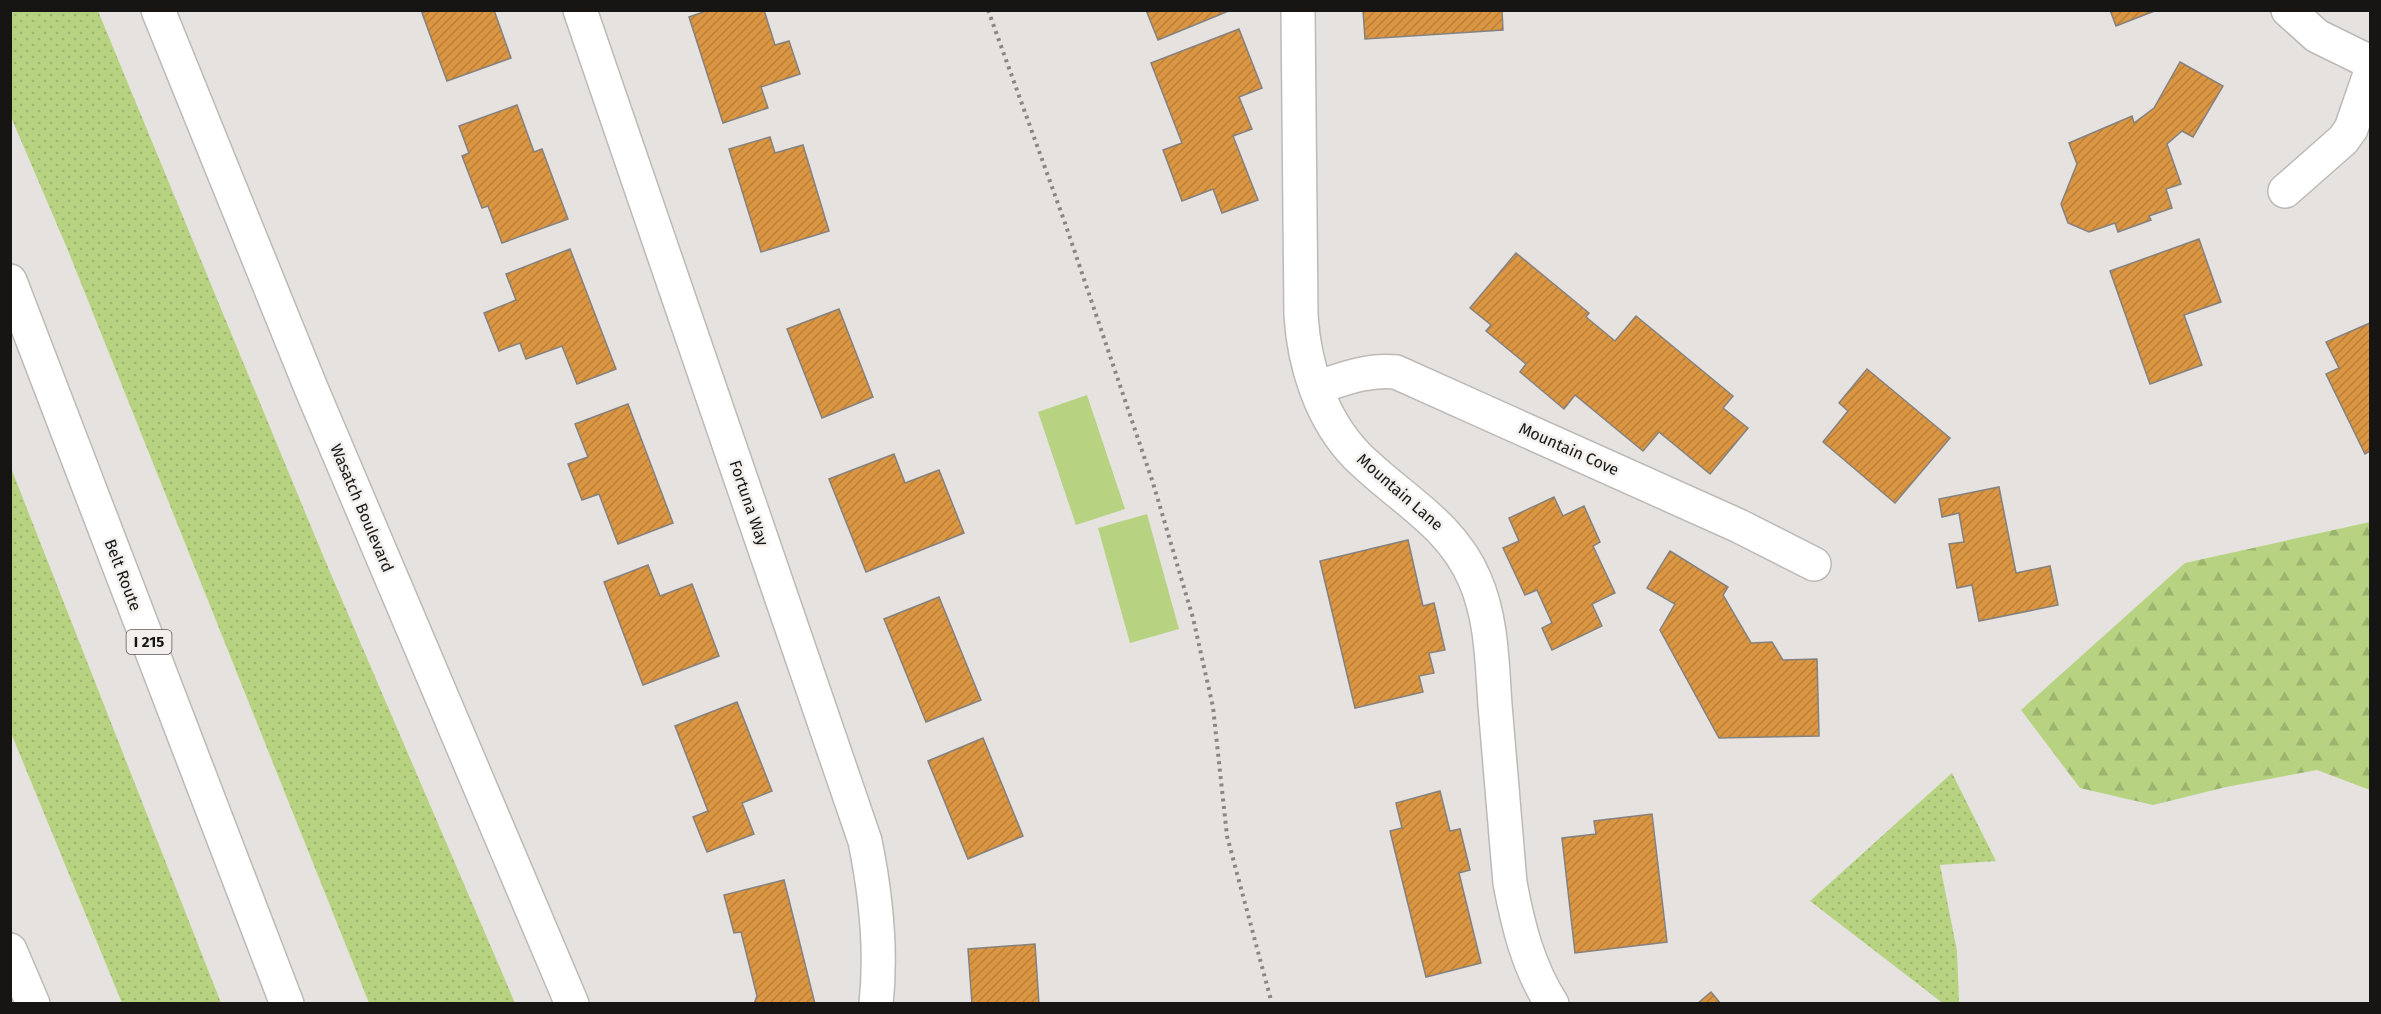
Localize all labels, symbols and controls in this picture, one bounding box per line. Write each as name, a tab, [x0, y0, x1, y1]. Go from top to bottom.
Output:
street label: Mountain Cove	[1516, 418, 1622, 480]
street label: Wasatch Boulevard	[326, 441, 398, 575]
street label: Mountain Lane	[1353, 450, 1447, 534]
street label: Fortuna Way	[725, 458, 773, 548]
street label: Belt Route	[101, 536, 145, 614]
road number: I 215	[126, 630, 172, 654]

